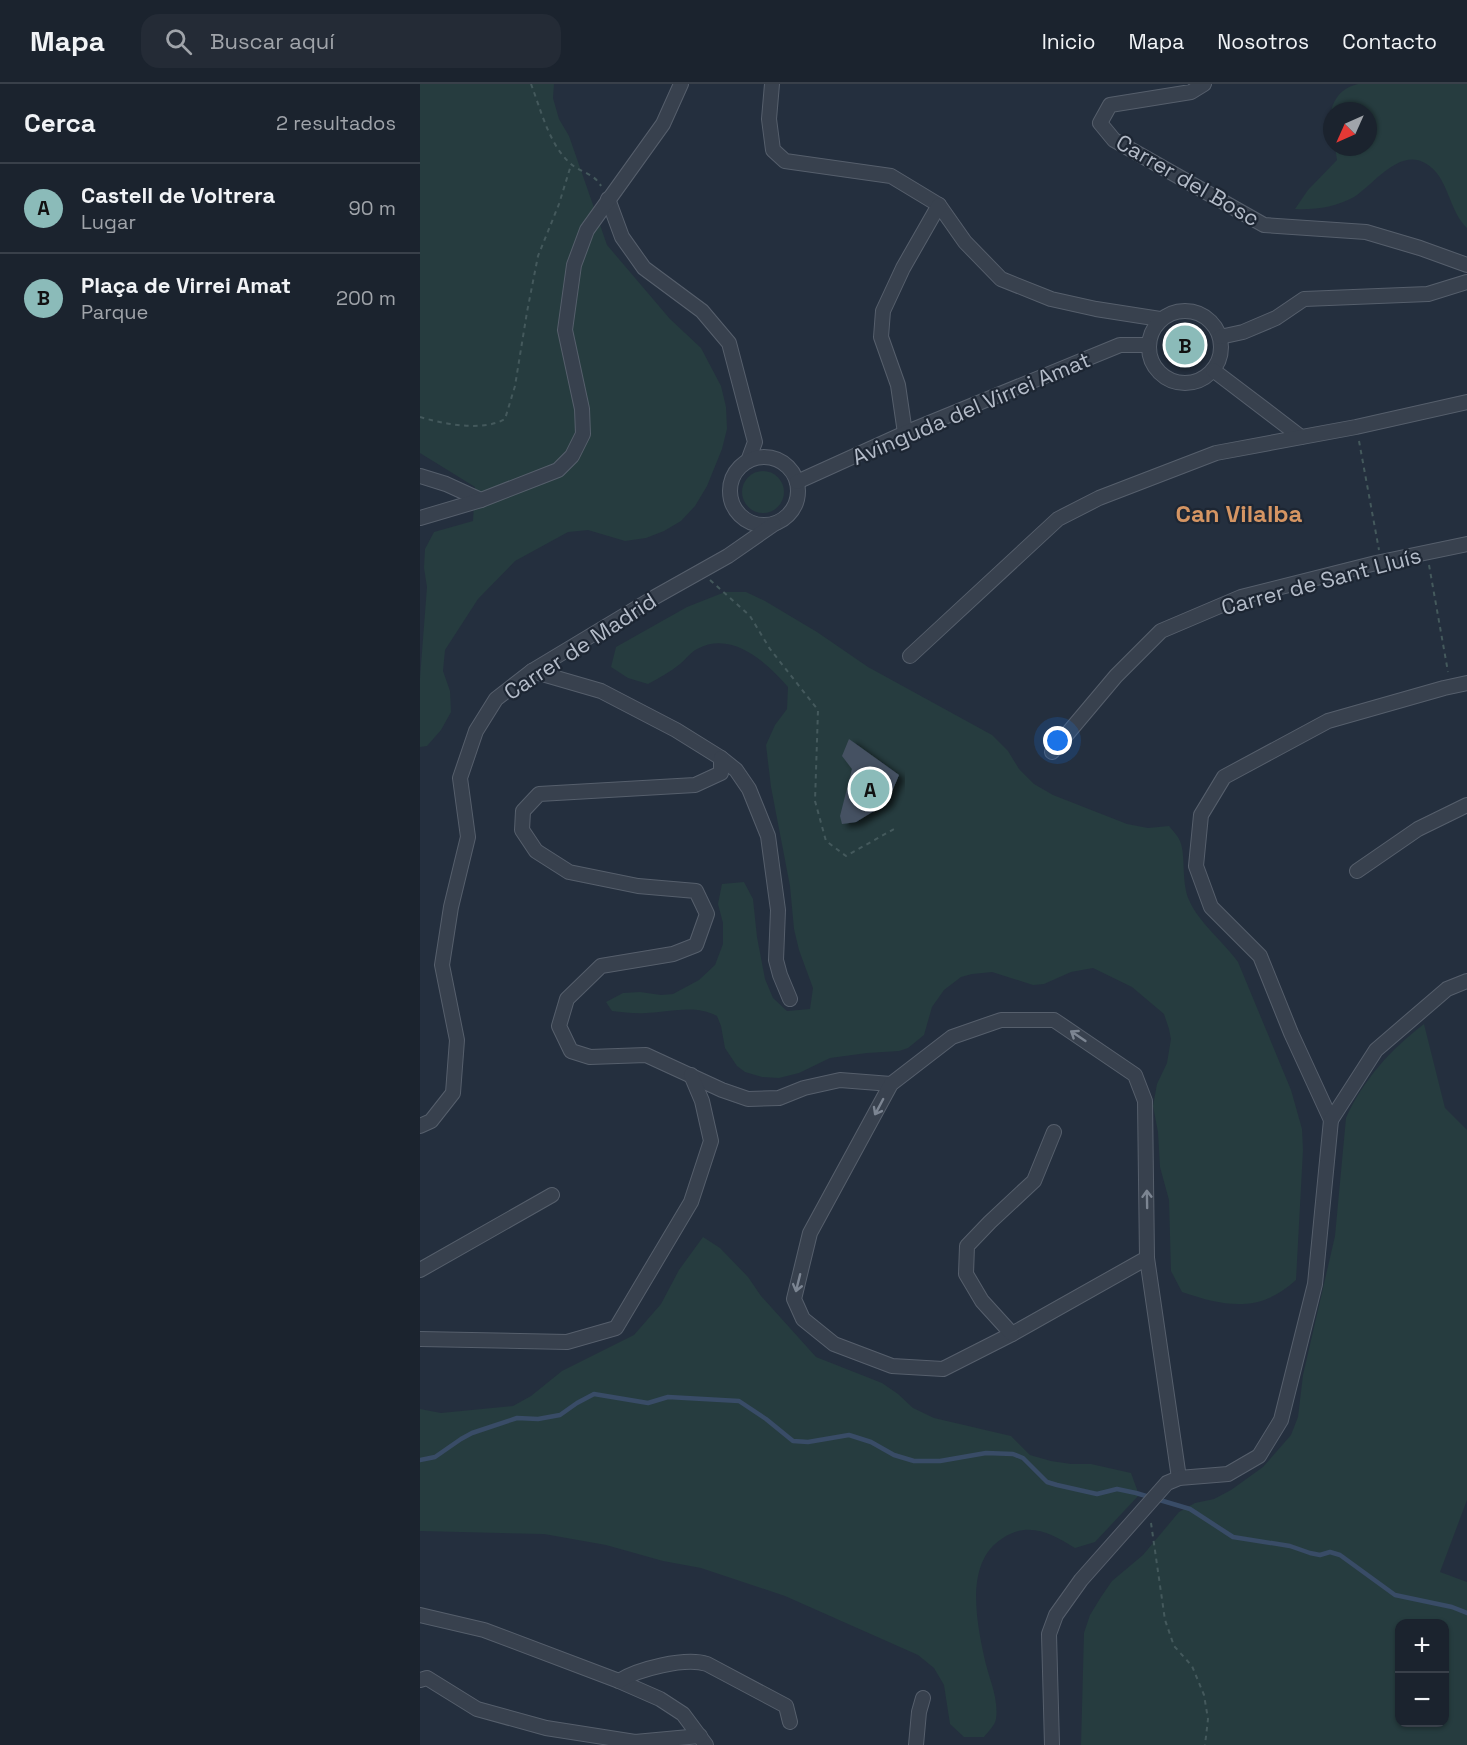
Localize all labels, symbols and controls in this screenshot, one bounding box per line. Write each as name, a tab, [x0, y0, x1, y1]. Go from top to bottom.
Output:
search box	[141, 14, 561, 68]
text: Mapa	[30, 23, 105, 59]
icon: search	[162, 25, 195, 58]
text: Buscar aquí	[210, 27, 335, 55]
text: Inicio	[1042, 28, 1096, 55]
text: Mapa	[1129, 28, 1184, 55]
text: Nosotros	[1217, 28, 1309, 55]
text: Contacto	[1342, 28, 1437, 55]
north arrow	[1323, 102, 1377, 156]
text: Cerca	[24, 106, 96, 140]
text: 2 resultados	[276, 110, 396, 136]
street label: Carrer del Bosc	[1111, 128, 1265, 232]
text: Castell de Voltrera	[81, 181, 275, 209]
text: A	[37, 195, 50, 221]
text: 90 m	[349, 195, 396, 221]
text: Lugar	[81, 209, 136, 235]
text: Plaça de Virrei Amat	[81, 271, 291, 299]
text: B	[37, 285, 50, 311]
text: 200 m	[336, 285, 396, 311]
text: Parque	[81, 299, 148, 325]
pin: B	[1166, 322, 1204, 368]
street label: Avinguda del Virrei Amat	[848, 345, 1094, 471]
district label: Can Vilalba	[1176, 498, 1303, 529]
street label: Carrer de Sant Lluís	[1218, 541, 1424, 621]
street label: Carrer de Madrid	[498, 586, 662, 706]
your location	[1043, 726, 1072, 755]
pin: A	[850, 766, 890, 812]
one-way arrow	[1070, 1030, 1087, 1042]
one-way arrow	[873, 1098, 885, 1115]
one-way arrow	[1141, 1190, 1152, 1210]
one-way arrow	[791, 1273, 803, 1292]
map controls	[1395, 1619, 1449, 1727]
button: +	[1395, 1619, 1449, 1673]
button: −	[1395, 1673, 1449, 1727]

